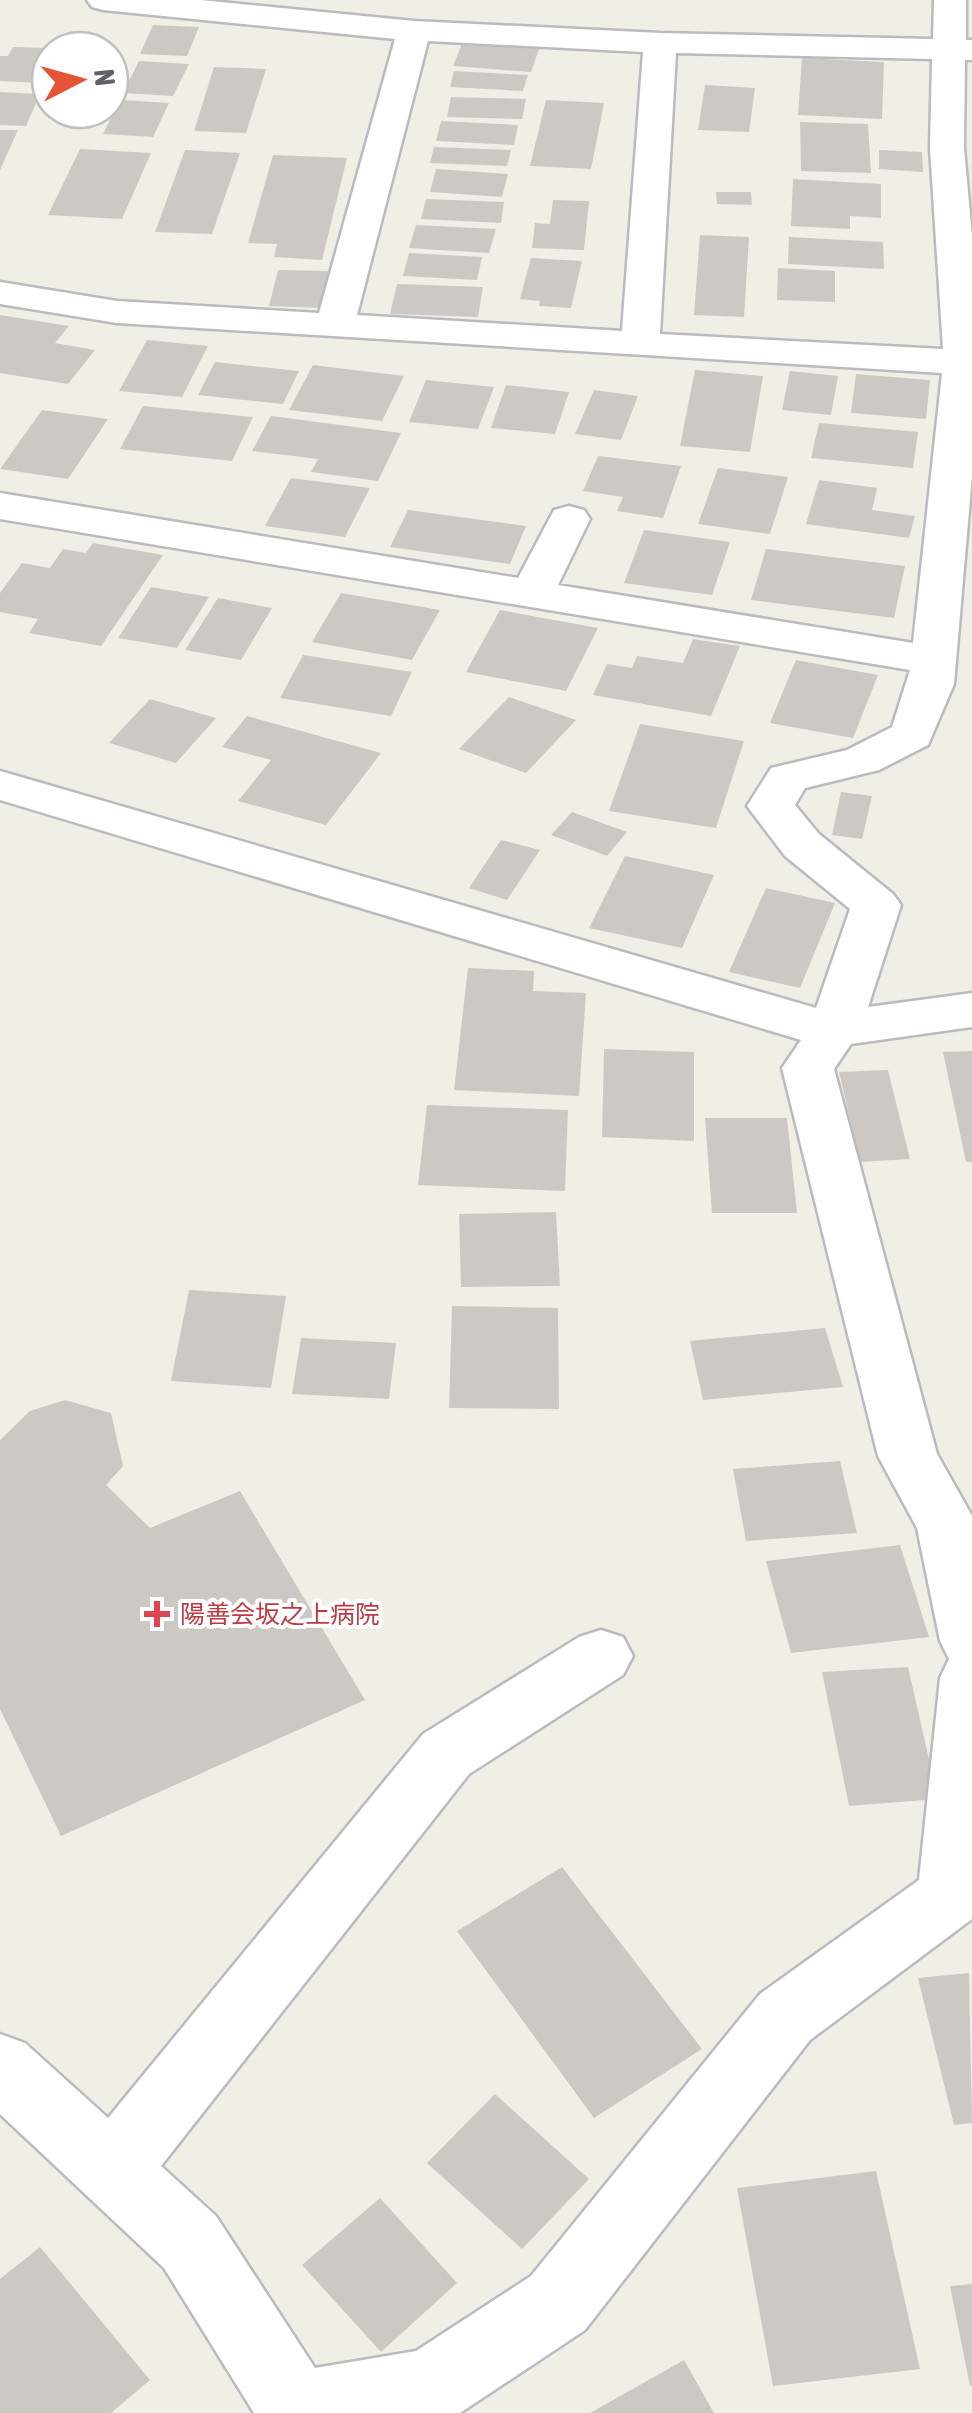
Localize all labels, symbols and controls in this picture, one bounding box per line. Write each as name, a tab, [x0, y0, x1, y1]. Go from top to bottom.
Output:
north arrow	[30, 30, 130, 130]
text: N	[88, 67, 122, 87]
place label: 陽善会坂之上病院	[180, 1600, 380, 1628]
marker: 陽善会坂之上病院	[144, 1601, 170, 1627]

